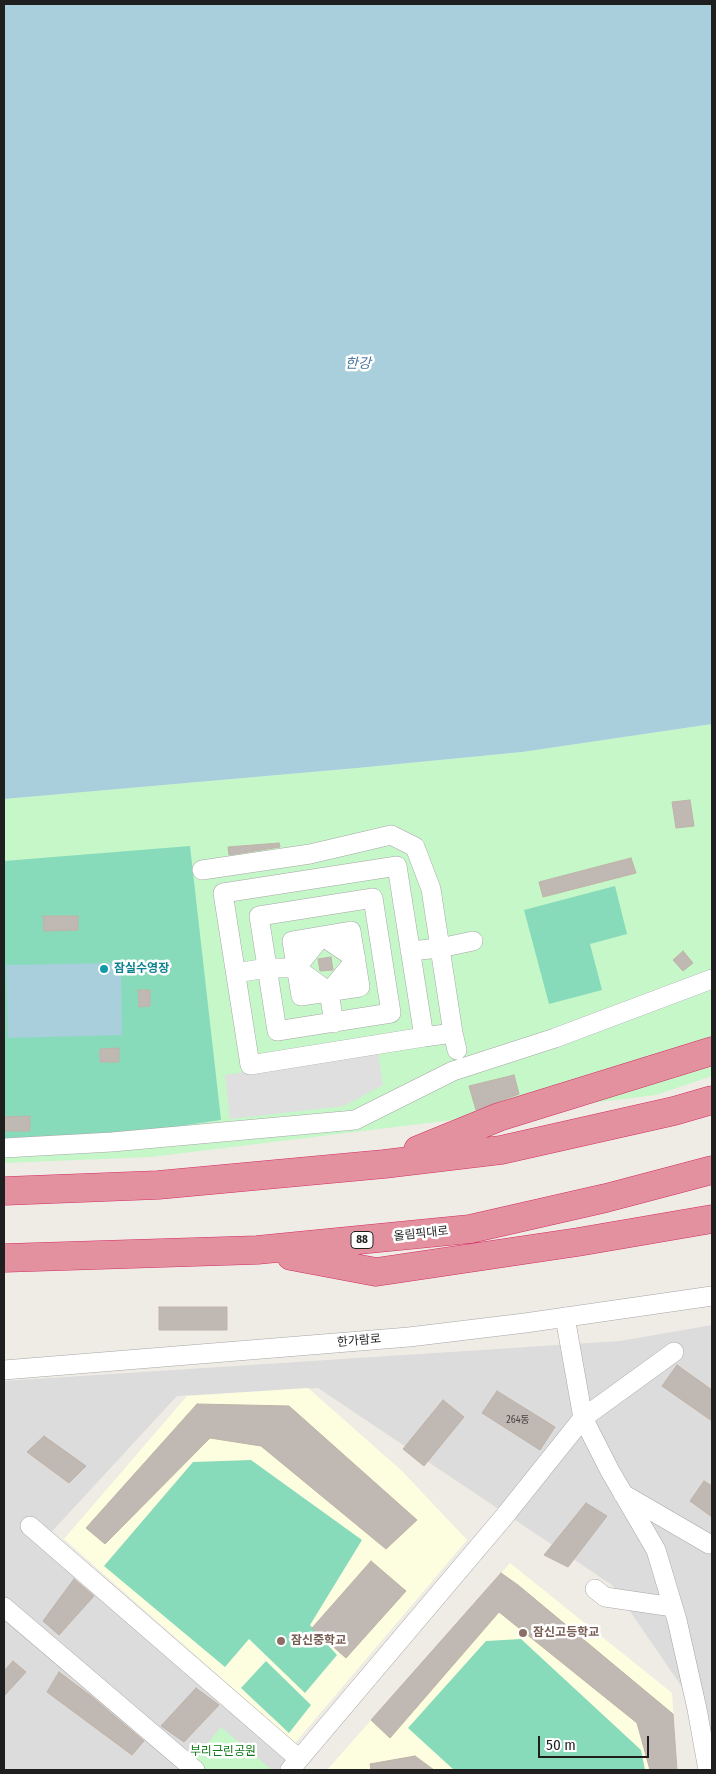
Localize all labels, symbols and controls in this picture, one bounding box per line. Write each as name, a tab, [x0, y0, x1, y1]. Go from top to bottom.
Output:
water label: 한강	[345, 356, 371, 372]
place label: 잠실수영장	[114, 962, 169, 976]
marker: 잠실수영장	[98, 963, 110, 975]
street label: 올림픽대로	[393, 1224, 449, 1244]
road number: 88	[351, 1232, 373, 1248]
street label: 한가람로	[336, 1332, 382, 1350]
house number: 264동	[506, 1414, 530, 1426]
place label: 잠신고등학교	[533, 1626, 599, 1640]
marker: 잠신고등학교	[517, 1627, 529, 1639]
place label: 잠신중학교	[291, 1634, 346, 1648]
marker: 잠신중학교	[275, 1635, 287, 1647]
scale bar	[541, 1726, 652, 1758]
text: 50 m	[546, 1736, 576, 1754]
park label: 부리근린공원	[190, 1745, 256, 1759]

